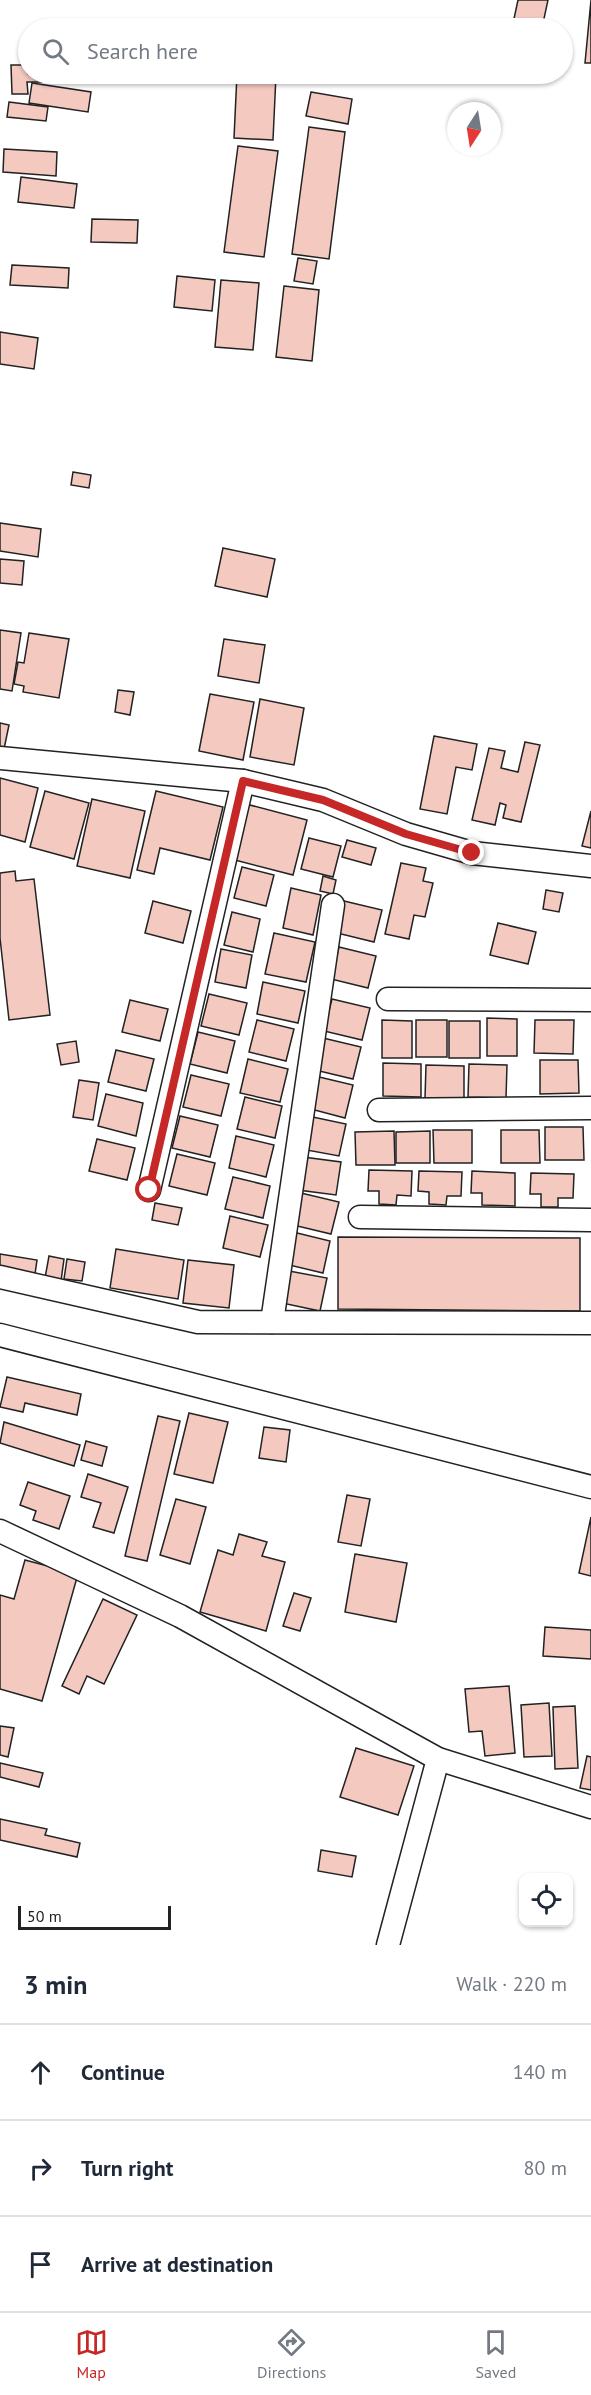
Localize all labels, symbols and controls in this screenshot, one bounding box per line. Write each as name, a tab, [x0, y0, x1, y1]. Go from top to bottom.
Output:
search box	[18, 18, 573, 84]
icon: search	[39, 35, 72, 68]
text: Search here	[87, 37, 198, 65]
north arrow	[447, 102, 501, 156]
route end	[458, 839, 484, 865]
route start	[135, 1176, 161, 1202]
map controls	[519, 1873, 573, 1927]
button: locate	[519, 1873, 573, 1927]
scale bar	[18, 1903, 171, 1930]
text: 50 m	[27, 1906, 62, 1926]
text: 3 min	[24, 1968, 87, 2001]
text: Walk · 220 m	[456, 1971, 567, 1997]
icon: ahead	[24, 2056, 57, 2089]
text: Continue	[81, 2058, 165, 2086]
text: 140 m	[513, 2059, 567, 2085]
icon: right	[24, 2152, 57, 2185]
text: Turn right	[81, 2154, 173, 2182]
text: 80 m	[524, 2155, 567, 2181]
icon: arrive	[24, 2248, 57, 2281]
text: Arrive at destination	[81, 2250, 273, 2278]
tab: Map	[75, 2326, 108, 2382]
tab: Directions	[257, 2326, 326, 2382]
tab: Saved	[476, 2326, 516, 2382]

